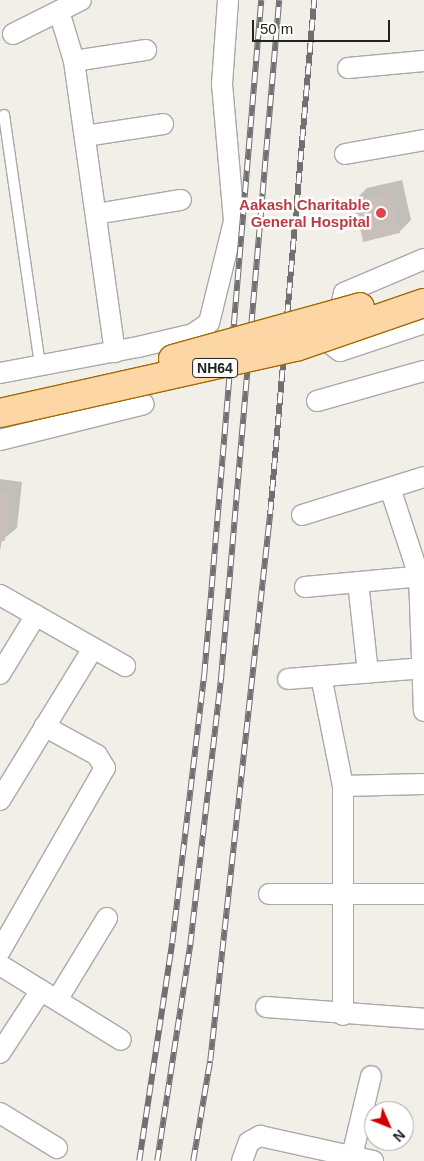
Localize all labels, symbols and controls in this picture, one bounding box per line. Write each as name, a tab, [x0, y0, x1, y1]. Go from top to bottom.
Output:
scale bar	[254, 10, 392, 42]
text: 50 m	[260, 20, 293, 37]
place label: Aakash Charitable General Hospital	[239, 195, 370, 230]
marker: Aakash Charitable General Hospital	[374, 206, 388, 220]
road number: NH64	[191, 356, 239, 379]
north arrow	[364, 1101, 414, 1151]
text: N	[390, 1127, 408, 1145]

